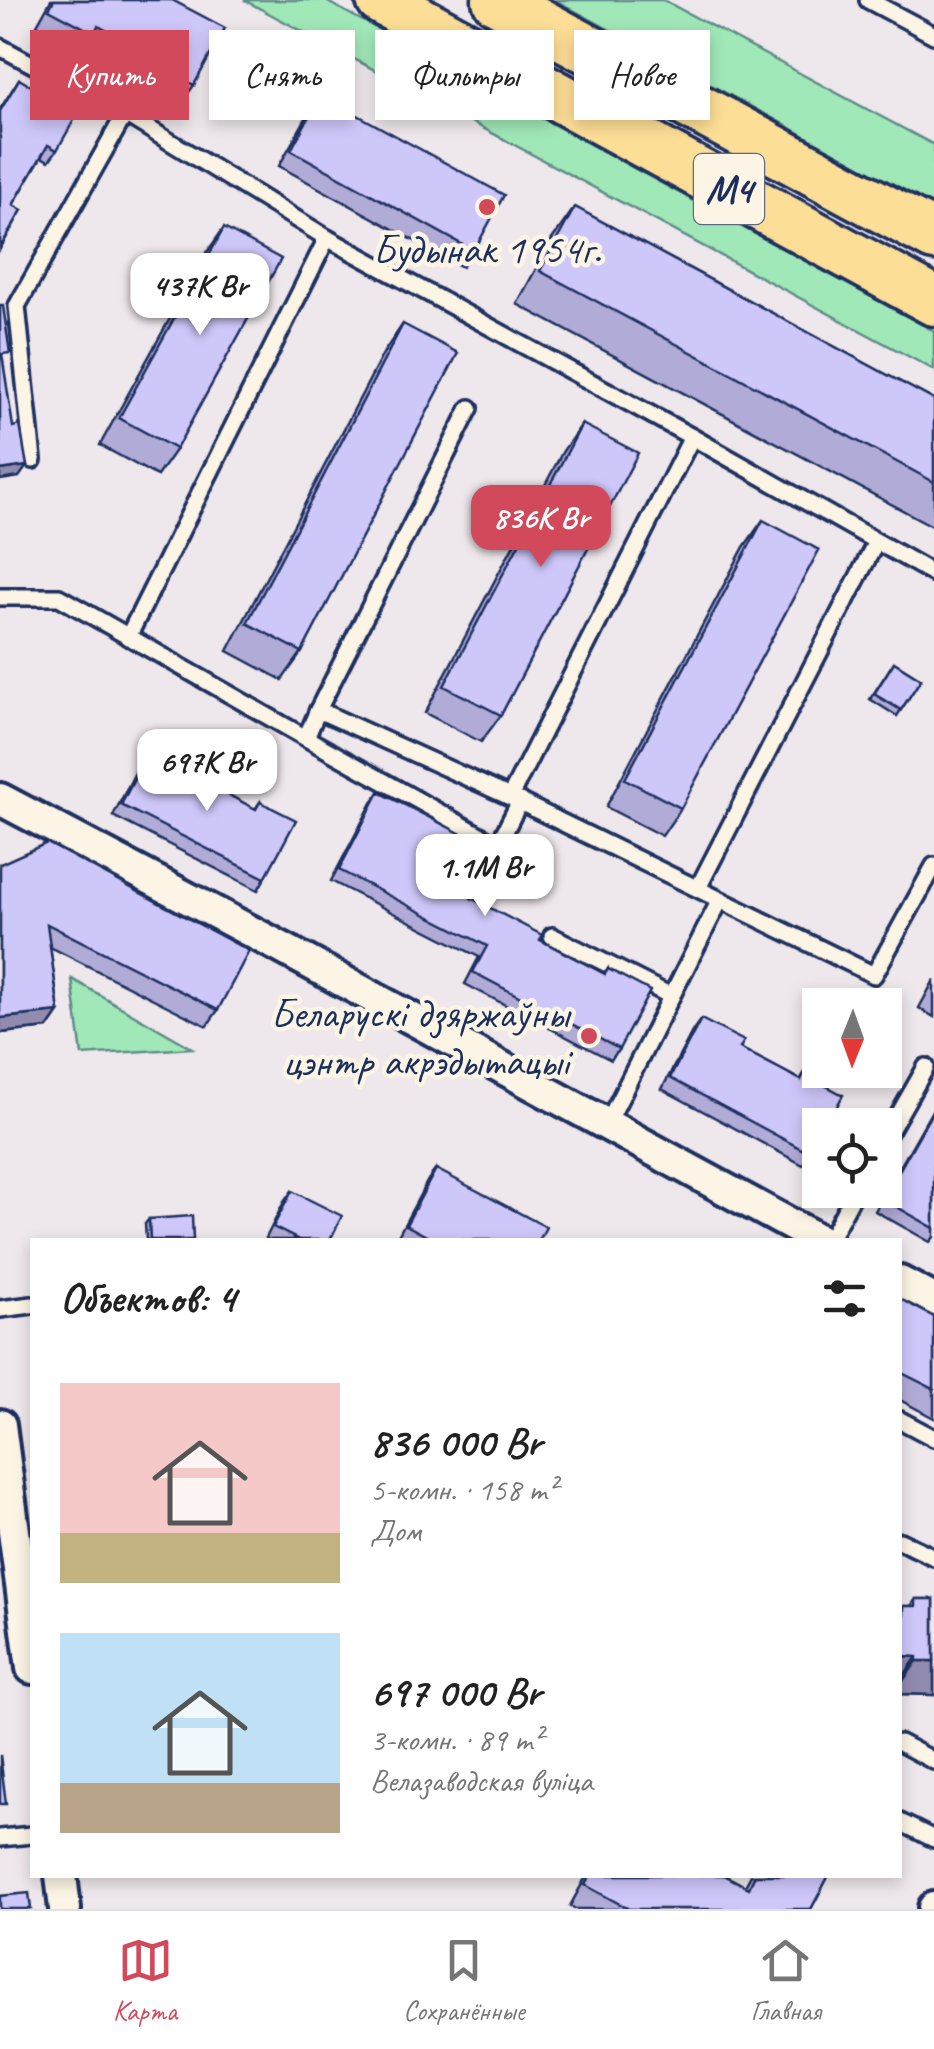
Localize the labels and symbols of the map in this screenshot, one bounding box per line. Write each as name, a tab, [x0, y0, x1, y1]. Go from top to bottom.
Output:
road number: М4	[694, 154, 764, 224]
marker: Будынак 1954г.	[476, 196, 498, 218]
place label: Будынак 1954г.	[373, 223, 602, 276]
pin: 437K Br	[108, 253, 292, 338]
pin: 836K Br	[449, 485, 633, 570]
pin: 697K Br	[115, 729, 299, 814]
pin: 1.1M Br	[393, 834, 577, 919]
place label: Беларускі дзяржаўны цэнтр акрэдытацыі	[270, 987, 574, 1088]
north arrow	[802, 988, 902, 1088]
marker: Беларускі дзяржаўны цэнтр акрэдытацыі	[578, 1025, 600, 1047]

